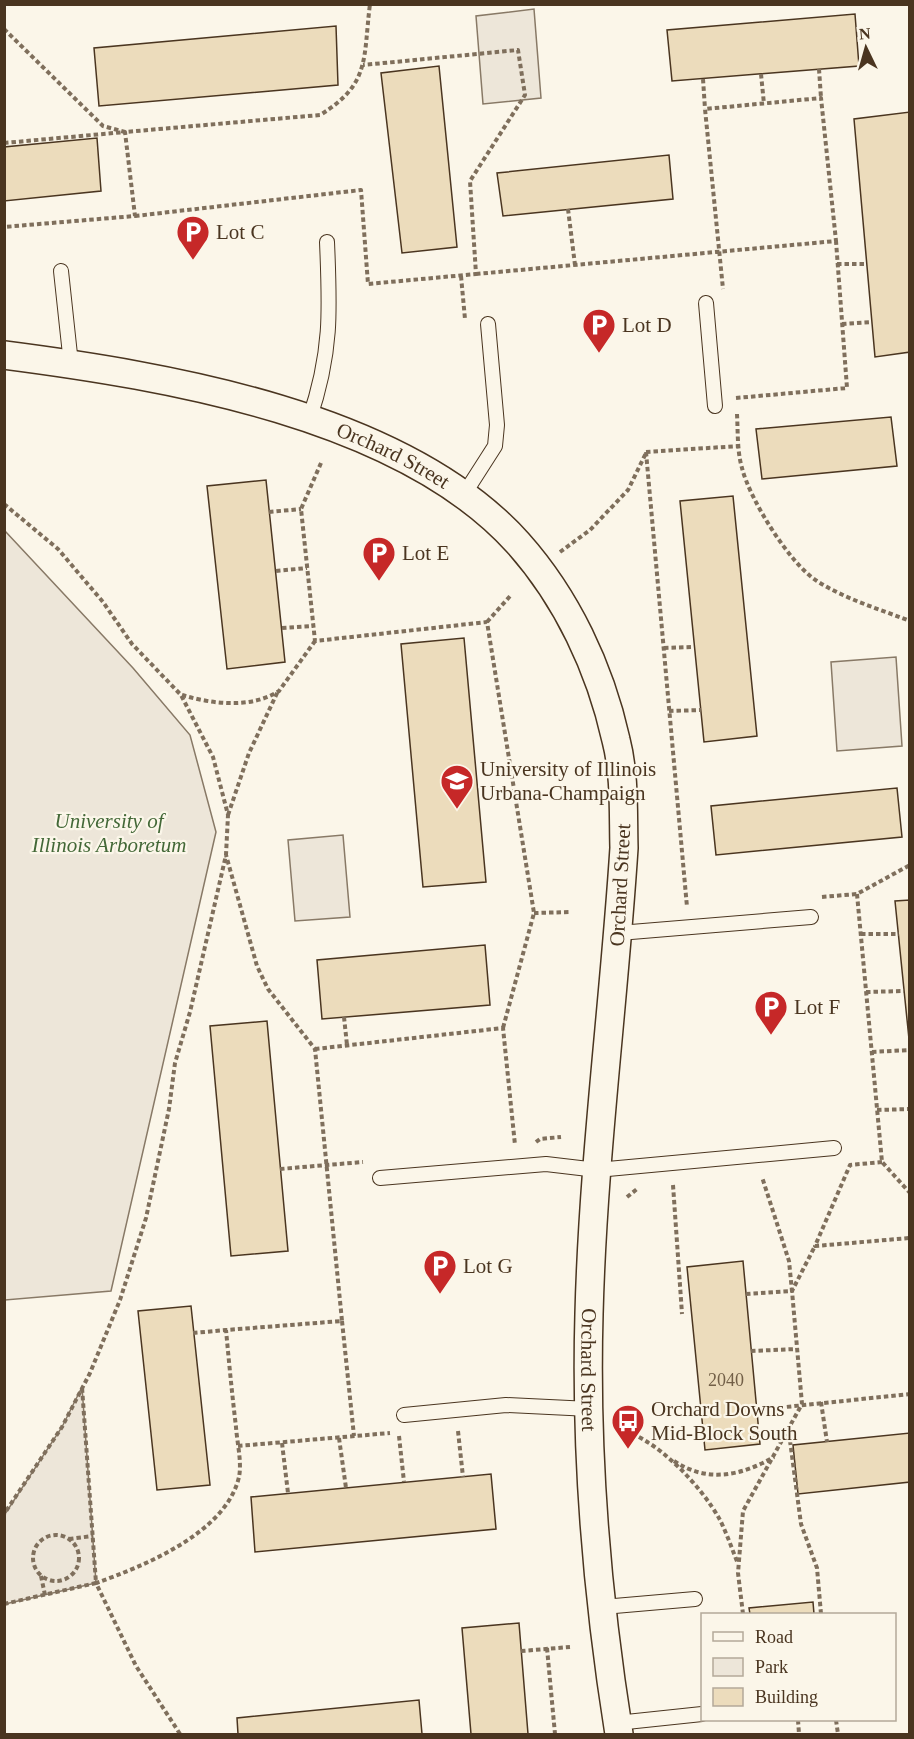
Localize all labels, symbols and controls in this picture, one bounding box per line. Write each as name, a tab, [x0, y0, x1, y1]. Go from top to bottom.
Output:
north arrow	[836, 18, 896, 78]
text: N	[858, 25, 872, 43]
parking icon: Lot C	[175, 214, 211, 261]
place label: Lot C	[216, 220, 264, 244]
parking icon: Lot D	[581, 307, 617, 354]
place label: Lot D	[622, 313, 672, 337]
street label: Orchard Street	[333, 418, 454, 494]
parking icon: Lot E	[361, 535, 397, 582]
place label: Lot E	[402, 541, 449, 565]
place label: University of Illinois Urbana-Champaign	[480, 757, 656, 805]
school or university icon: University of Illinois Urbana-Champaign	[439, 763, 475, 810]
park label: University of Illinois Arboretum	[31, 809, 186, 857]
street label: Orchard Street	[605, 823, 635, 947]
parking icon: Lot F	[753, 989, 789, 1036]
place label: Lot F	[794, 995, 840, 1019]
parking icon: Lot G	[422, 1248, 458, 1295]
place label: Lot G	[463, 1254, 513, 1278]
street label: Orchard Street	[576, 1308, 601, 1432]
house number: 2040	[708, 1370, 744, 1390]
place label: Orchard Downs Mid-Block South	[651, 1397, 798, 1445]
bus stop icon: Orchard Downs Mid-Block South	[610, 1403, 646, 1450]
legend	[701, 1613, 896, 1721]
text: Road	[755, 1627, 793, 1647]
text: Park	[755, 1657, 788, 1677]
text: Building	[755, 1687, 818, 1707]

